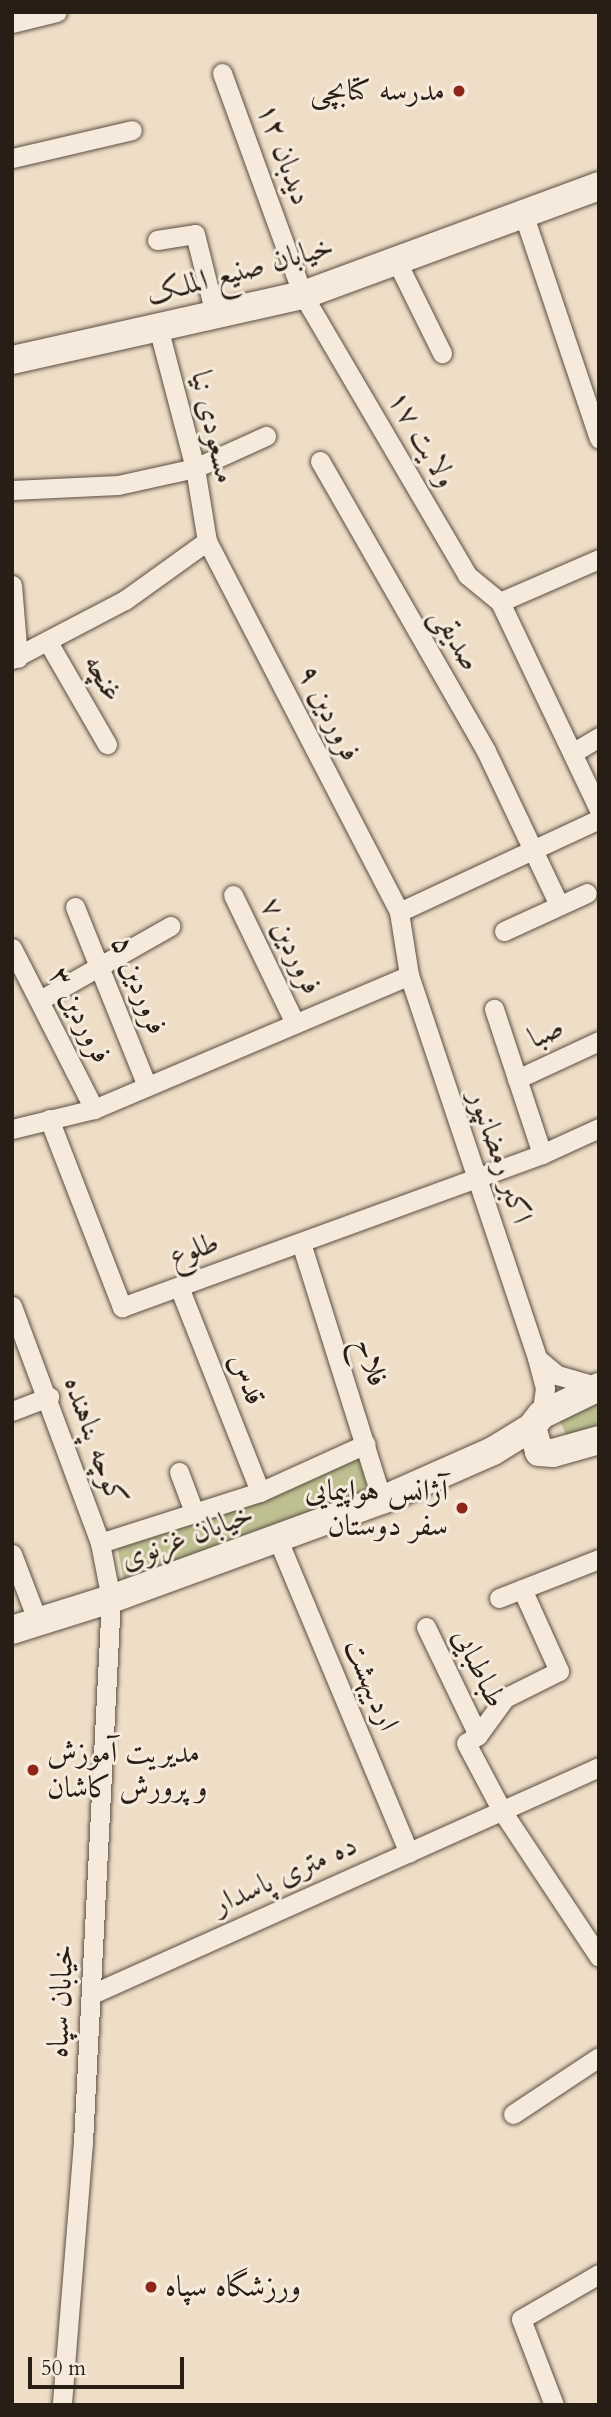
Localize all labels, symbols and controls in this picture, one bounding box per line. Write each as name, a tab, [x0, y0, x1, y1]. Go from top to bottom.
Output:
place label: مدرسه کتابچی	[310, 73, 445, 109]
marker: مدرسه کتابچی	[451, 83, 467, 99]
street label: دیدبان ۱۲	[249, 98, 319, 210]
street label: خیابان صنیع الملک	[142, 229, 338, 313]
street label: مسعودی نیا	[183, 367, 243, 487]
street label: ولایت ۱۷	[380, 384, 464, 494]
street label: صدیقی	[423, 601, 489, 677]
street label: غنچه	[75, 648, 131, 708]
street label: فروردین ۹	[289, 659, 369, 767]
street label: فروردین ۷	[252, 892, 330, 1000]
street label: فروردین ۵	[103, 930, 175, 1040]
street label: فروردین ۳	[40, 961, 120, 1069]
street label: صبا	[522, 1009, 570, 1057]
street label: اکبر رمضانپور	[460, 1086, 540, 1228]
street label: طلوع	[164, 1224, 224, 1276]
street label: فلاح	[346, 1333, 396, 1391]
street label: قدس	[221, 1348, 273, 1410]
street label: کوچه پناهنده	[55, 1372, 135, 1510]
place label: آژانس هواپیمایی سفر دوستان	[305, 1473, 448, 1544]
street label: خیابان غزنوی	[115, 1496, 259, 1578]
marker: آژانس هواپیمایی سفر دوستان	[454, 1500, 470, 1516]
street label: طباطبایی	[444, 1622, 514, 1714]
street label: اردیبهشت	[336, 1634, 406, 1736]
place label: مدیریت آموزش و پرورش کاشان	[47, 1735, 207, 1805]
marker: مدیریت آموزش و پرورش کاشان	[25, 1762, 41, 1778]
street label: ده متری پاسدار	[207, 1827, 363, 1923]
street label: خیابان سپاه	[40, 1943, 82, 2059]
place label: ورزشگاه سپاه	[165, 2269, 301, 2305]
marker: ورزشگاه سپاه	[143, 2279, 159, 2295]
scale bar	[32, 2344, 187, 2388]
text: 50 m	[41, 2354, 86, 2383]

